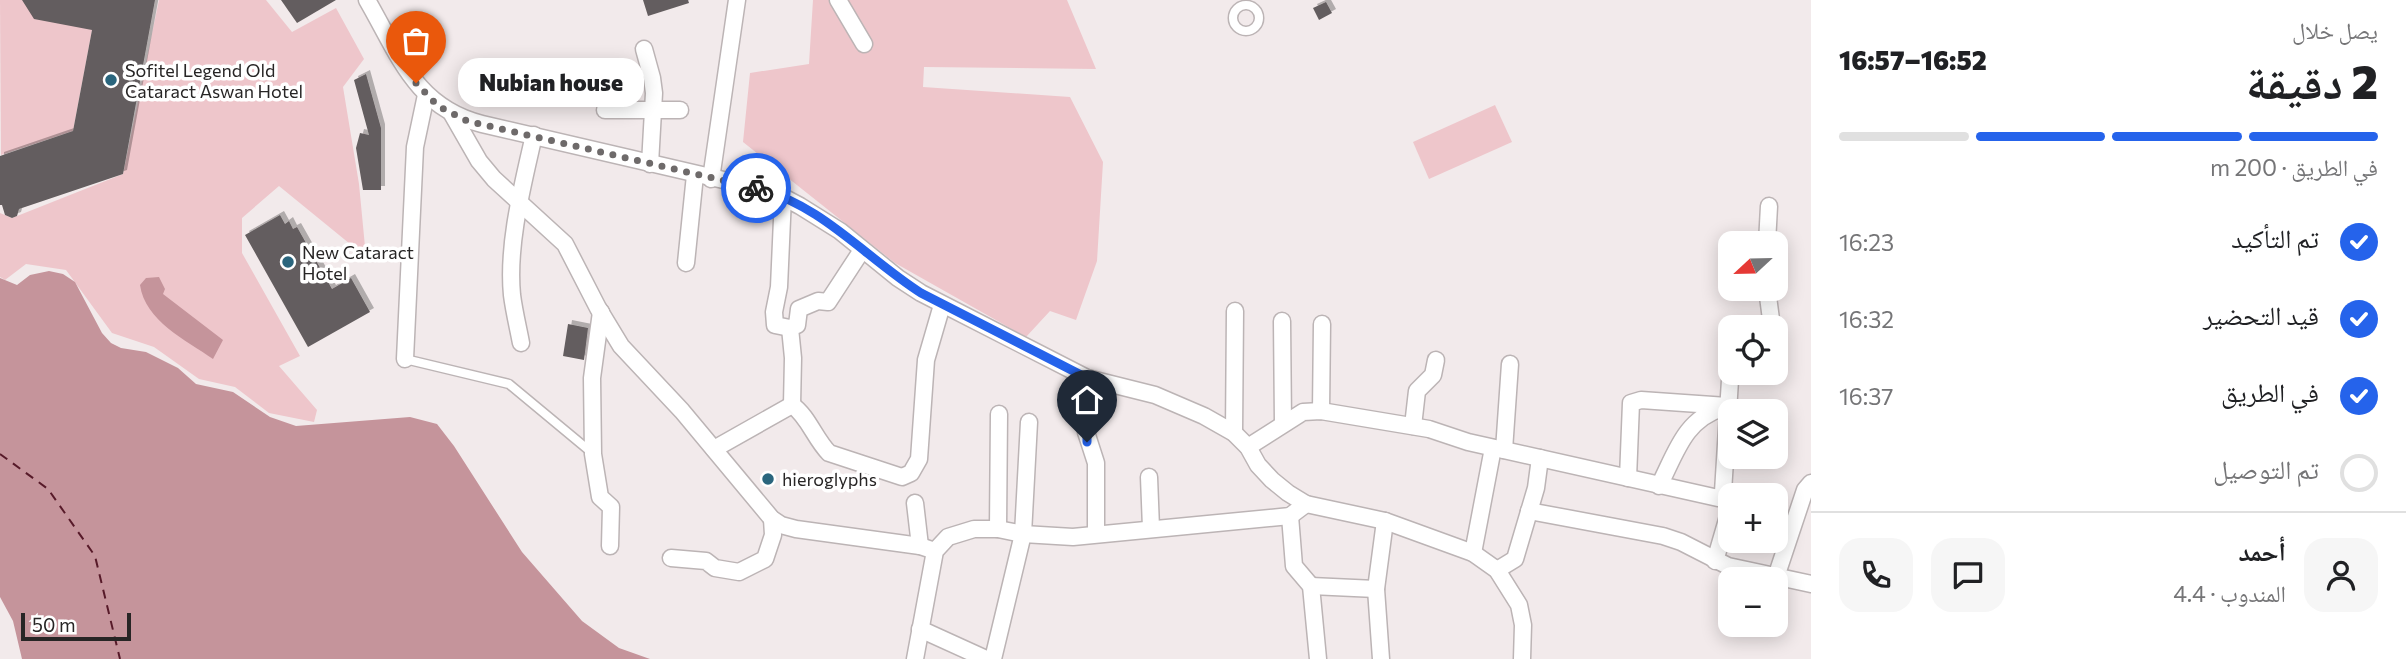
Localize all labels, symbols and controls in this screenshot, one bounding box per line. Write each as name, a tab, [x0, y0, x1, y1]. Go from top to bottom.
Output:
pin	[386, 11, 446, 83]
text: يصل خلال	[2292, 16, 2378, 44]
icon: bag	[397, 22, 435, 60]
text: 16:52–16:57	[1839, 44, 1987, 75]
text: 2 دقيقة	[2246, 52, 2378, 108]
callout: Nubian house	[458, 58, 644, 108]
place label: Sofitel Legend Old Cataract Aswan Hotel	[125, 59, 303, 102]
text: Nubian house	[479, 68, 623, 96]
marker: Sofitel Legend Old Cataract Aswan Hotel	[103, 72, 119, 88]
courier	[721, 153, 791, 223]
text: في الطريق · 200 m	[2210, 153, 2378, 181]
icon: bike	[737, 169, 775, 207]
text: تم التأكيد	[2231, 222, 2319, 253]
icon: check	[2340, 223, 2378, 261]
text: 16:23	[1839, 228, 1894, 256]
north arrow	[1718, 231, 1788, 301]
map controls	[1718, 231, 1788, 637]
place label: New Cataract Hotel	[302, 241, 414, 284]
marker: New Cataract Hotel	[280, 254, 296, 270]
text: قيد التحضير	[2203, 299, 2319, 330]
icon: check	[2340, 300, 2378, 338]
text: 16:32	[1839, 305, 1894, 333]
button: locate	[1718, 315, 1788, 385]
pin	[1057, 370, 1117, 442]
text: في الطريق	[2221, 376, 2319, 407]
icon: check	[2340, 377, 2378, 415]
icon: home	[1068, 381, 1106, 419]
text: 16:37	[1839, 382, 1893, 410]
button: layers	[1718, 399, 1788, 469]
text: تم التوصيل	[2213, 453, 2319, 484]
place label: hieroglyphs	[782, 468, 877, 490]
marker: hieroglyphs	[760, 471, 776, 487]
button: +	[1718, 483, 1788, 553]
text: أحمد	[2238, 535, 2286, 566]
button: phone	[1839, 538, 1913, 612]
button: chat	[1931, 538, 2005, 612]
button: person	[2304, 538, 2378, 612]
button: −	[1718, 567, 1788, 637]
text: المندوب · 4.4	[2173, 579, 2286, 607]
scale bar	[21, 610, 131, 642]
text: 50 m	[32, 613, 76, 636]

